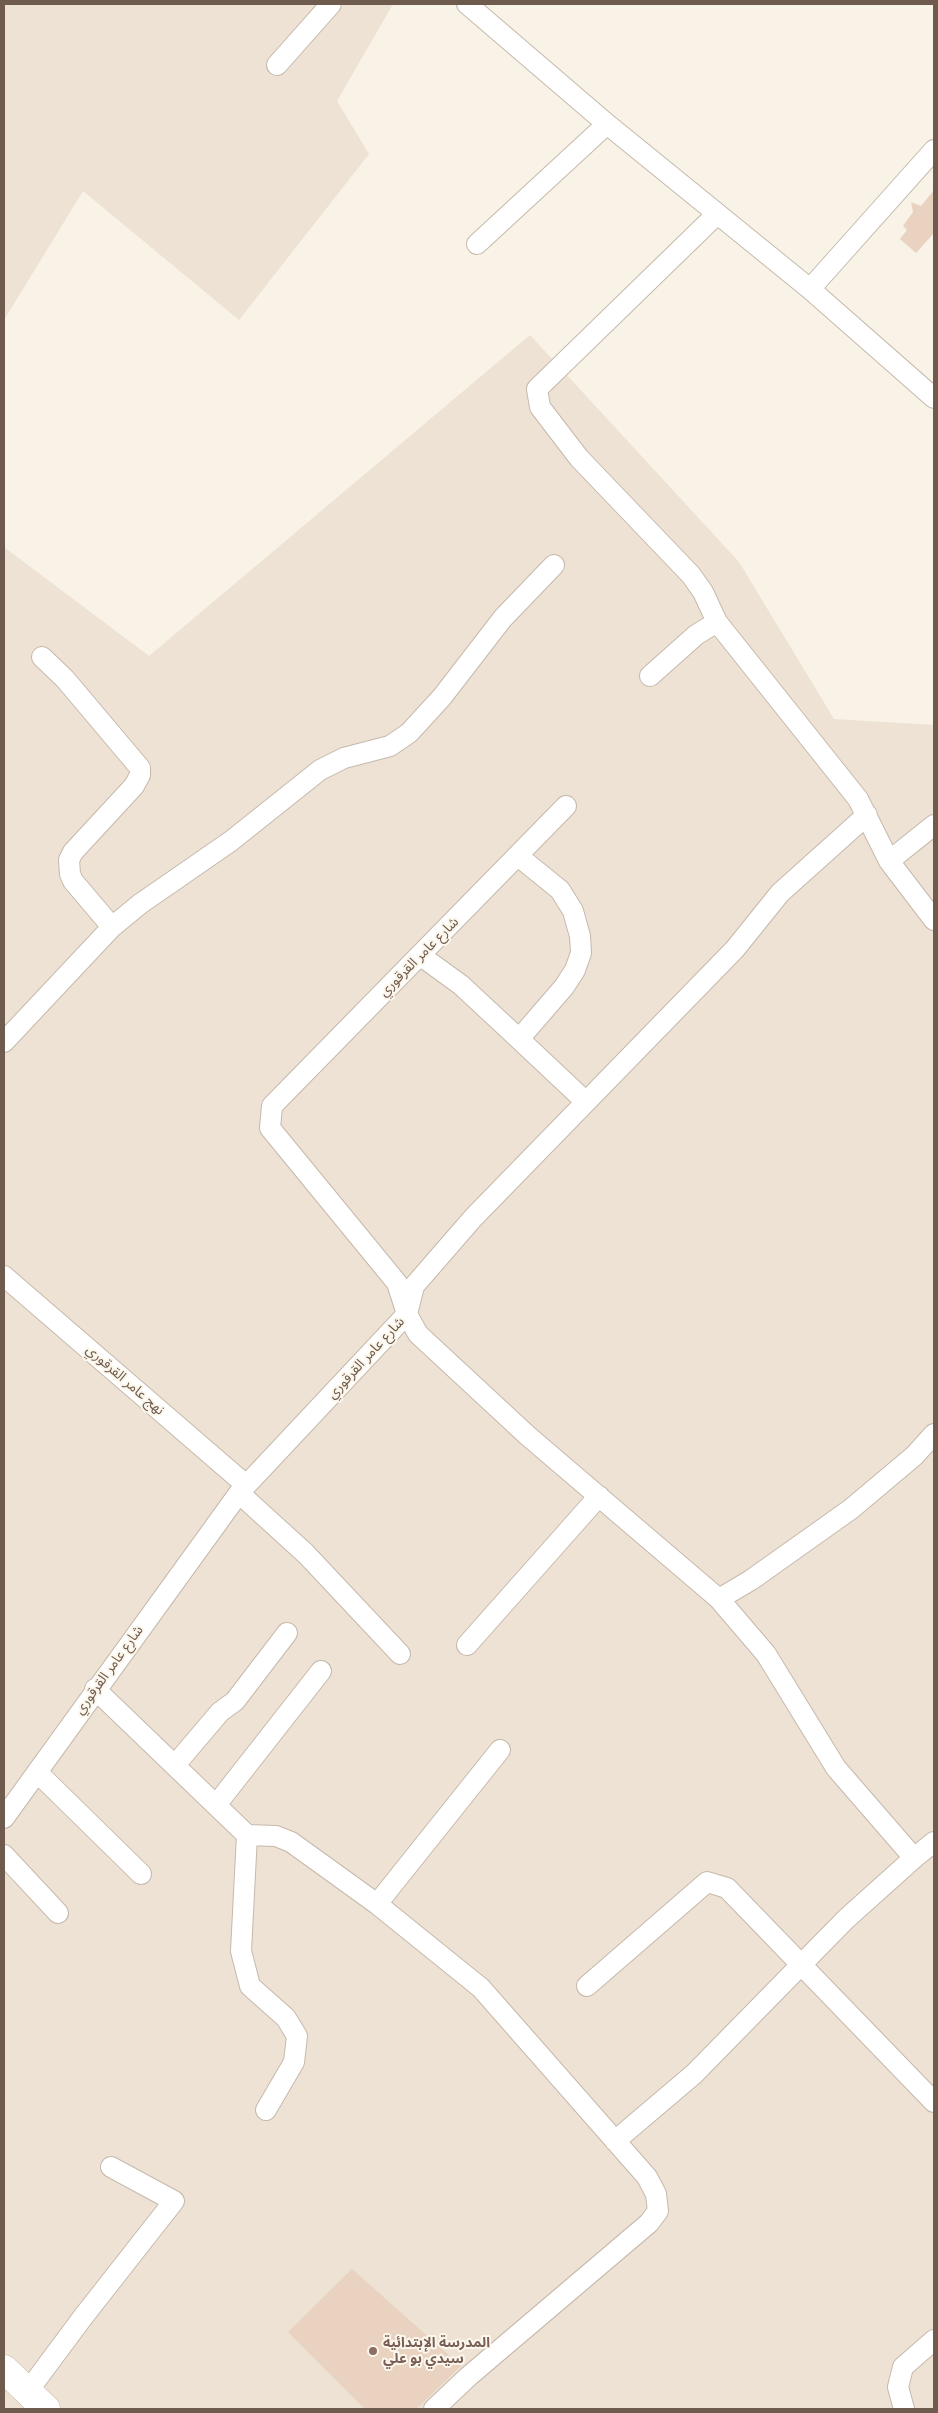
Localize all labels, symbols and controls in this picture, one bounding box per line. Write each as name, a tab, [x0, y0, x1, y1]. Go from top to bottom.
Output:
street label: شارع عامر القرقوري	[376, 914, 462, 1000]
street label: شارع عامر القرقوري	[324, 1314, 408, 1402]
street label: نهج عامر القرقوري	[82, 1341, 168, 1419]
street label: شارع عامر القرقوري	[71, 1622, 147, 1718]
place label: المدرسة الإبتدائية سيدي بو علي	[383, 2335, 490, 2368]
marker: المدرسة الإبتدائية سيدي بو علي	[367, 2345, 379, 2357]

